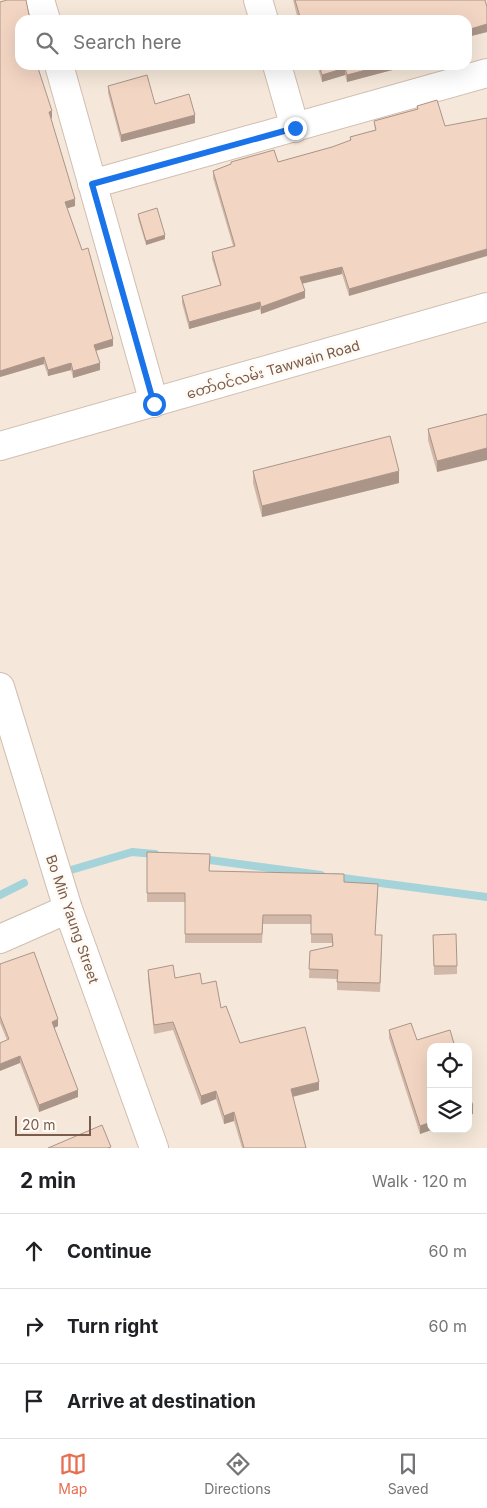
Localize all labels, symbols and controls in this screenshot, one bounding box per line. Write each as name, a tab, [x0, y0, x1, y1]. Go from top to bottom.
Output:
search box	[15, 15, 472, 70]
icon: search	[33, 29, 61, 57]
text: Search here	[73, 31, 182, 54]
route end	[284, 117, 307, 140]
street label: တော်ဝင်လမ်း Tawwain Road	[184, 335, 362, 402]
route start	[143, 393, 166, 416]
street label: Bo Min Yaung Street	[43, 853, 103, 986]
map controls	[427, 1043, 472, 1133]
button: locate	[427, 1043, 472, 1088]
button: layers	[427, 1088, 472, 1133]
scale bar	[15, 1113, 91, 1136]
text: 20 m	[22, 1116, 56, 1133]
text: 2 min	[20, 1168, 76, 1193]
text: Walk · 120 m	[372, 1171, 467, 1191]
icon: ahead	[20, 1237, 48, 1265]
text: Continue	[67, 1240, 152, 1263]
text: 60 m	[428, 1241, 467, 1261]
icon: right	[20, 1312, 48, 1340]
text: Turn right	[67, 1315, 158, 1338]
text: 60 m	[428, 1316, 467, 1336]
icon: arrive	[20, 1387, 48, 1415]
text: Arrive at destination	[67, 1390, 256, 1413]
tab: Map	[58, 1450, 87, 1497]
tab: Directions	[204, 1450, 271, 1497]
tab: Saved	[388, 1450, 429, 1497]

